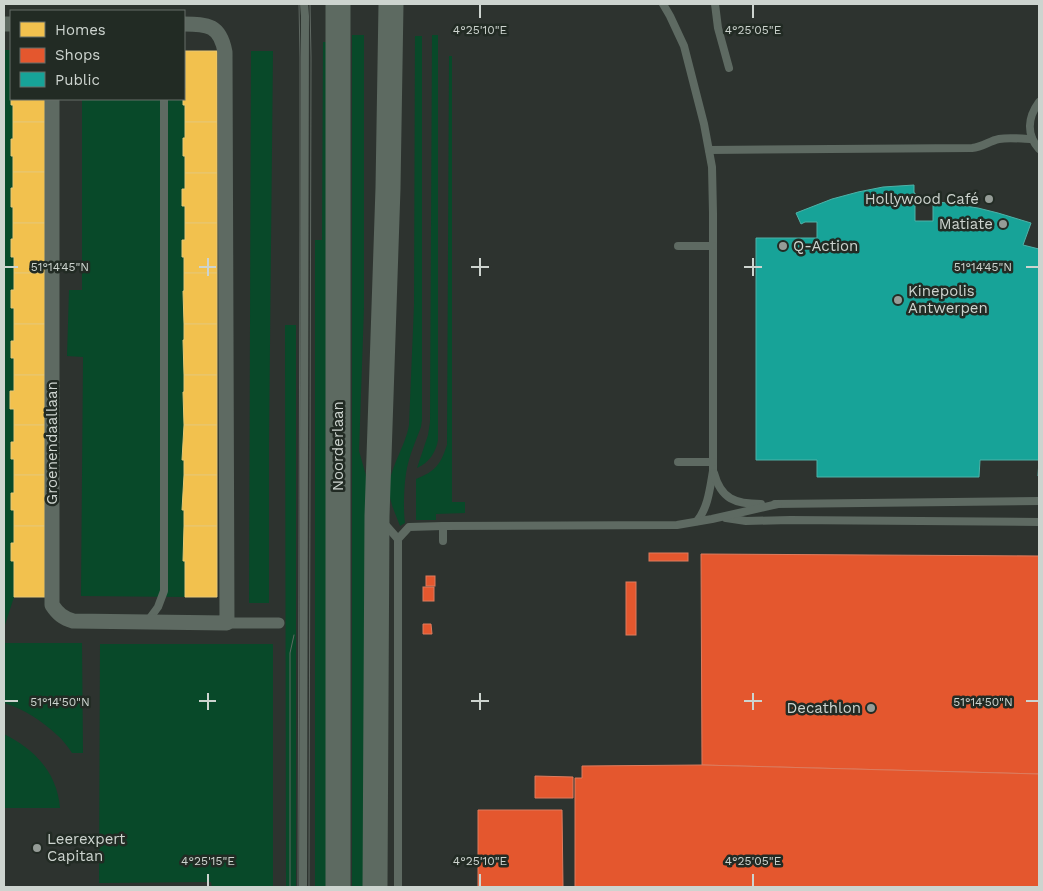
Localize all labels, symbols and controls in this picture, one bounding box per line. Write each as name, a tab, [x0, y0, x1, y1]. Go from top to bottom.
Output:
legend	[10, 10, 185, 100]
text: Homes	[55, 21, 106, 39]
text: 4°25'10"E	[453, 23, 507, 37]
text: 4°25'05"E	[725, 23, 782, 37]
text: Shops	[55, 46, 100, 64]
text: Public	[55, 71, 100, 89]
place label: Hollywood Café	[865, 190, 979, 208]
marker: Hollywood Café	[983, 193, 995, 205]
place label: Matiate	[939, 215, 993, 233]
marker: Matiate	[997, 218, 1009, 230]
place label: Q-Action	[793, 237, 858, 255]
marker: Q-Action	[777, 240, 789, 252]
text: 51°14'45"N	[31, 260, 89, 274]
text: 51°14'45"N	[954, 260, 1012, 274]
place label: Kinepolis Antwerpen	[908, 282, 988, 317]
marker: Kinepolis Antwerpen	[892, 294, 904, 306]
street label: Groenendaallaan	[43, 381, 61, 505]
street label: Noorderlaan	[329, 401, 347, 491]
text: 51°14'50"N	[30, 695, 90, 709]
text: 51°14'50"N	[953, 695, 1013, 709]
place label: Decathlon	[786, 699, 861, 717]
marker: Decathlon	[865, 702, 877, 714]
place label: Leerexpert Capitan	[47, 830, 126, 865]
marker: Leerexpert Capitan	[31, 842, 43, 854]
text: 4°25'15"E	[181, 854, 235, 868]
text: 4°25'10"E	[453, 854, 507, 868]
text: 4°25'05"E	[725, 854, 782, 868]

